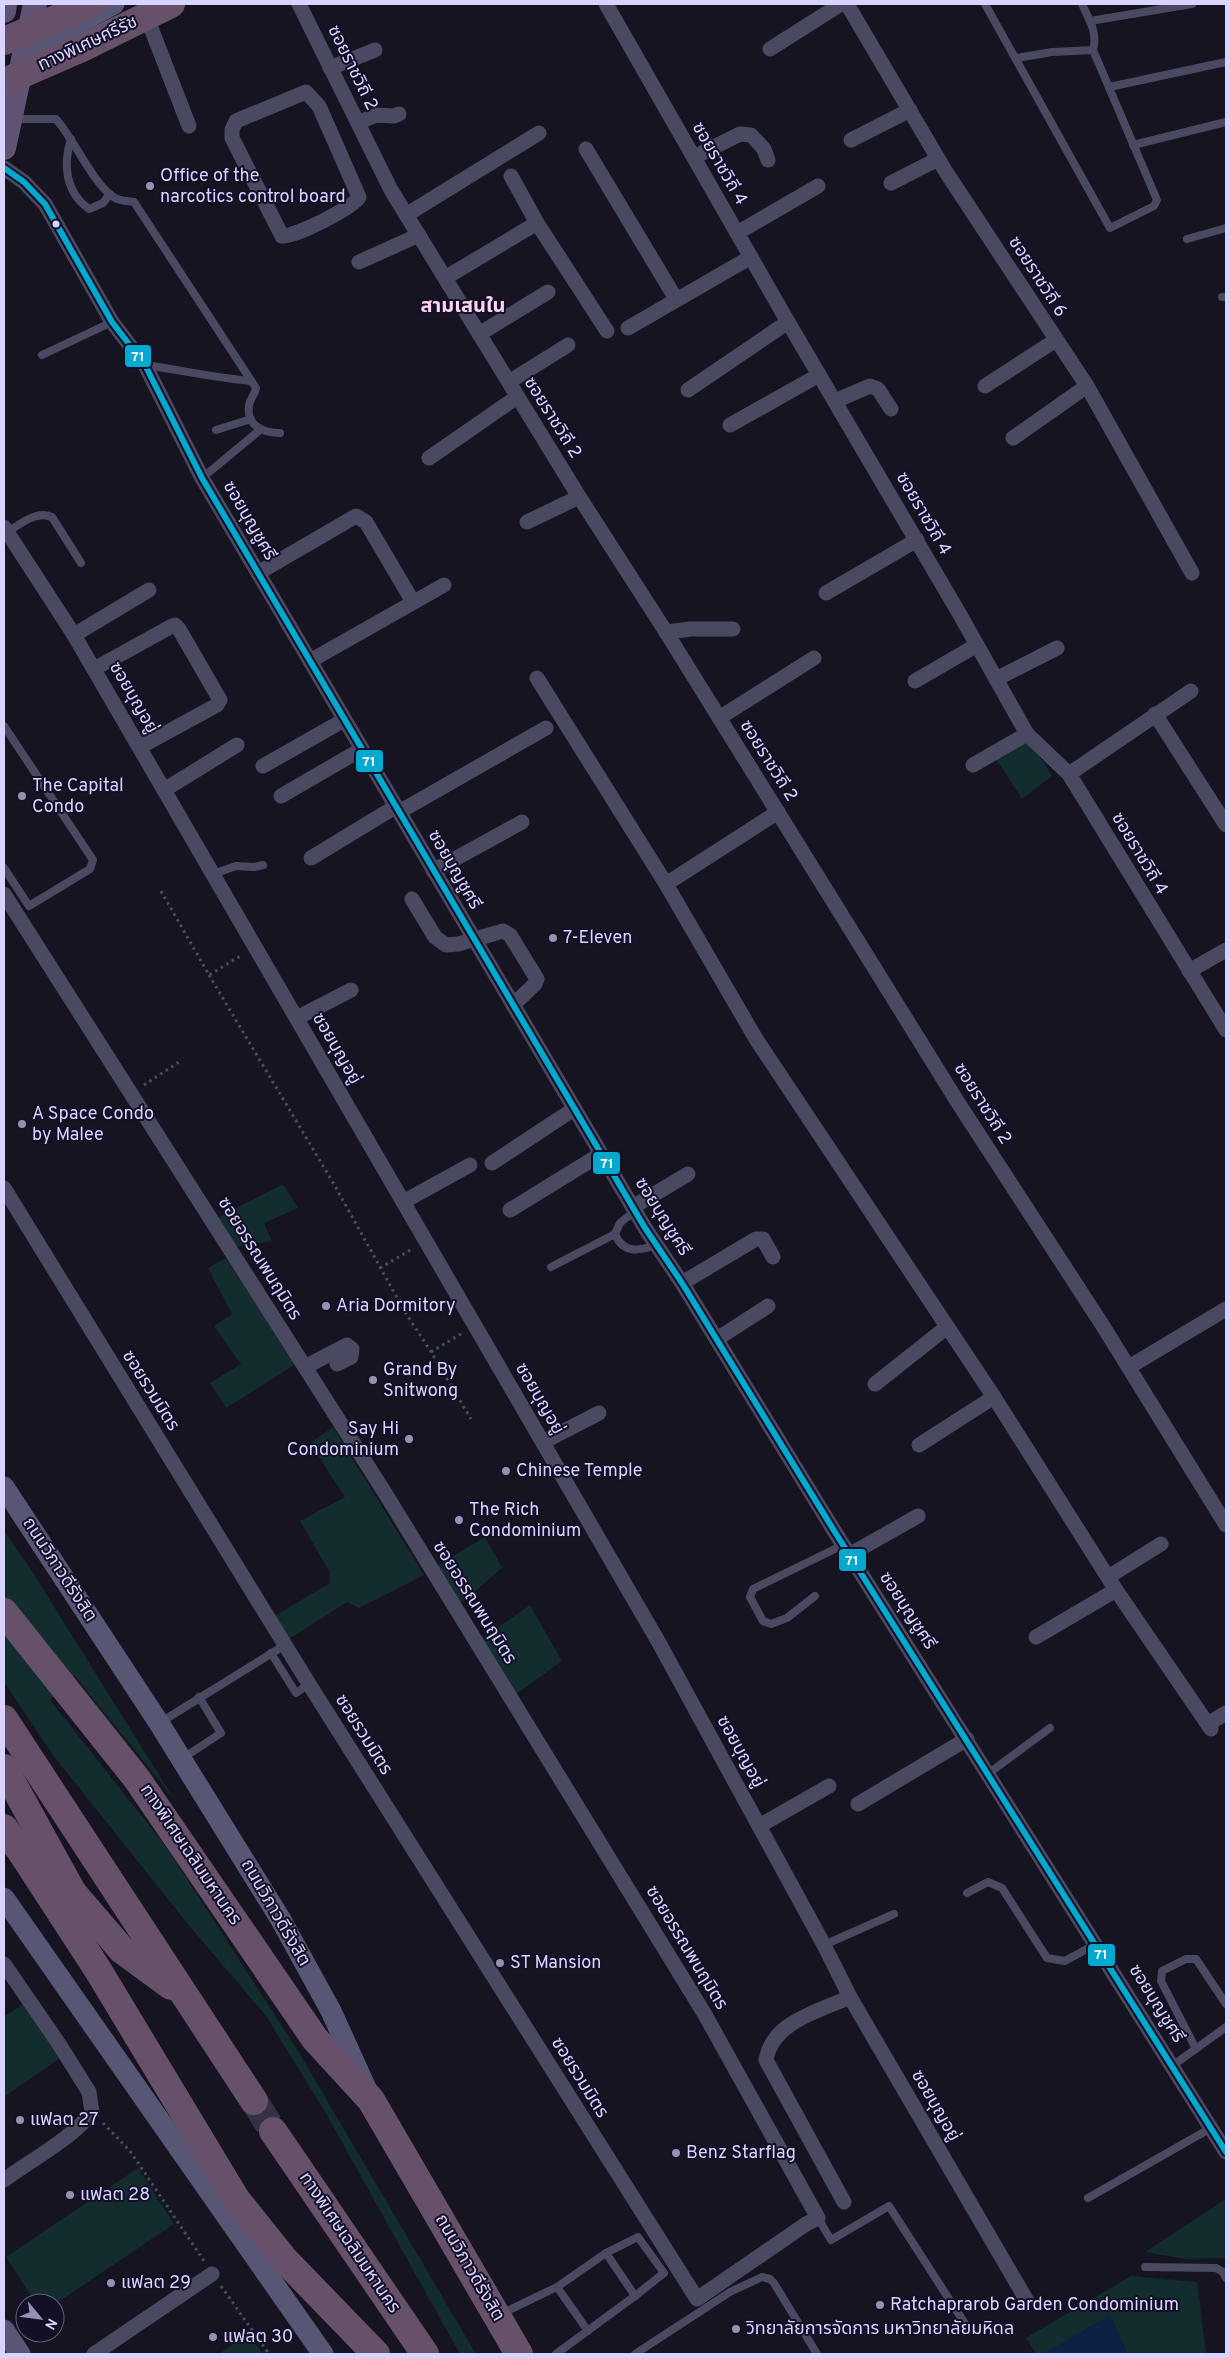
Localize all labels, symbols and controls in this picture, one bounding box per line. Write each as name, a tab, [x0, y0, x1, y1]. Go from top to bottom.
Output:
street label: ทางพิเศษศรีรัช	[35, 11, 141, 77]
street label: ซอยราชวิถี 2	[322, 22, 382, 114]
street label: ซอยราชวิถี 4	[686, 118, 752, 210]
place label: Office of the narcotics control board	[160, 165, 346, 209]
marker: Office of the narcotics control board	[144, 180, 156, 192]
unlabelled marker	[51, 219, 61, 229]
street label: ซอยราชวิถี 6	[1002, 232, 1072, 322]
district label: สามเสนใน	[421, 294, 505, 320]
line badge: 71	[124, 344, 152, 368]
text: 71	[131, 349, 145, 366]
street label: ซอยราชวิถี 2	[518, 373, 586, 463]
street label: ซอยราชวิถี 4	[890, 468, 956, 560]
street label: ซอยบุญชูศรี	[217, 477, 281, 565]
street label: ซอยบุญอยู่	[103, 658, 163, 738]
street label: ซอยราชวิถี 2	[734, 716, 802, 806]
line badge: 71	[355, 749, 384, 773]
text: 71	[362, 754, 376, 771]
place label: The Capital Condo	[32, 775, 124, 819]
marker: The Capital Condo	[16, 790, 28, 802]
street label: ซอยราชวิถี 4	[1105, 809, 1173, 899]
street label: ซอยบุญชูศรี	[422, 826, 486, 914]
place label: 7-Eleven	[563, 927, 632, 950]
marker: 7-Eleven	[547, 932, 559, 944]
street label: ซอยบุญอยู่	[306, 1009, 366, 1089]
street label: ซอยราชวิถี 2	[948, 1059, 1016, 1149]
place label: A Space Condo by Malee	[32, 1103, 154, 1147]
marker: A Space Condo by Malee	[16, 1118, 28, 1130]
line badge: 71	[592, 1151, 621, 1175]
text: 71	[600, 1156, 614, 1173]
street label: ซอยบุญชูศรี	[629, 1173, 695, 1261]
street label: ซอยอรรณพนฤมิตร	[212, 1193, 306, 1325]
place label: Aria Dormitory	[336, 1295, 455, 1318]
marker: Aria Dormitory	[320, 1300, 332, 1312]
street label: ซอยรวมมิตร	[116, 1346, 184, 1436]
place label: Grand By Snitwong	[383, 1359, 458, 1403]
street label: ซอยบุญอยู่	[509, 1359, 569, 1439]
marker: Grand By Snitwong	[367, 1374, 379, 1386]
place label: Say Hi Condominium	[287, 1418, 399, 1462]
marker: Say Hi Condominium	[403, 1433, 415, 1445]
place label: Chinese Temple	[516, 1460, 643, 1483]
marker: Chinese Temple	[500, 1465, 512, 1477]
place label: The Rich Condominium	[469, 1499, 581, 1543]
street label: ถนนวิภาวดีรังสิต	[17, 1513, 101, 1627]
marker: The Rich Condominium	[453, 1514, 465, 1526]
street label: ซอยอรรณพนฤมิตร	[427, 1537, 521, 1669]
line badge: 71	[838, 1548, 867, 1572]
text: 71	[845, 1553, 859, 1570]
street label: ซอยบุญชูศรี	[873, 1568, 941, 1654]
street label: ซอยรวมมิตร	[329, 1690, 397, 1780]
street label: ซอยบุญอยู่	[711, 1712, 769, 1792]
street label: ทางพิเศษเฉลิมมหานคร	[134, 1780, 246, 1930]
street label: ถนนวิภาวดีรังสิต	[235, 1855, 315, 1971]
street label: ซอยอรรณพนฤมิตร	[640, 1882, 732, 2015]
line badge: 71	[1087, 1943, 1116, 1967]
text: 71	[1094, 1947, 1108, 1964]
place label: ST Mansion	[510, 1952, 601, 1975]
marker: ST Mansion	[494, 1957, 506, 1969]
street label: ซอยบุญชูศรี	[1123, 1960, 1189, 2048]
street label: ซอยรวมมิตร	[545, 2033, 613, 2123]
street label: ซอยบุญอยู่	[905, 2066, 965, 2146]
place label: แฟลต 27	[30, 2109, 98, 2132]
marker: แฟลต 27	[14, 2114, 26, 2126]
place label: Benz Starflag	[686, 2142, 796, 2165]
marker: Benz Starflag	[670, 2147, 682, 2159]
street label: ทางพิเศษเฉลิมมหานคร	[293, 2168, 405, 2318]
place label: แฟลต 28	[80, 2184, 150, 2207]
marker: แฟลต 28	[64, 2189, 76, 2201]
street label: ถนนวิภาวดีรังสิต	[429, 2210, 509, 2326]
place label: แฟลต 29	[121, 2272, 191, 2295]
marker: แฟลต 29	[105, 2277, 117, 2289]
north arrow	[15, 2293, 65, 2343]
place label: Ratchaprarob Garden Condominium	[890, 2294, 1179, 2317]
marker: Ratchaprarob Garden Condominium	[874, 2299, 886, 2311]
text: N	[40, 2315, 60, 2332]
place label: วิทยาลัยการจัดการ มหาวิทยาลัยมหิดล	[745, 2318, 1014, 2341]
marker: วิทยาลัยการจัดการ มหาวิทยาลัยมหิดล	[730, 2323, 742, 2335]
place label: แฟลต 30	[223, 2326, 293, 2349]
marker: แฟลต 30	[207, 2331, 219, 2343]

